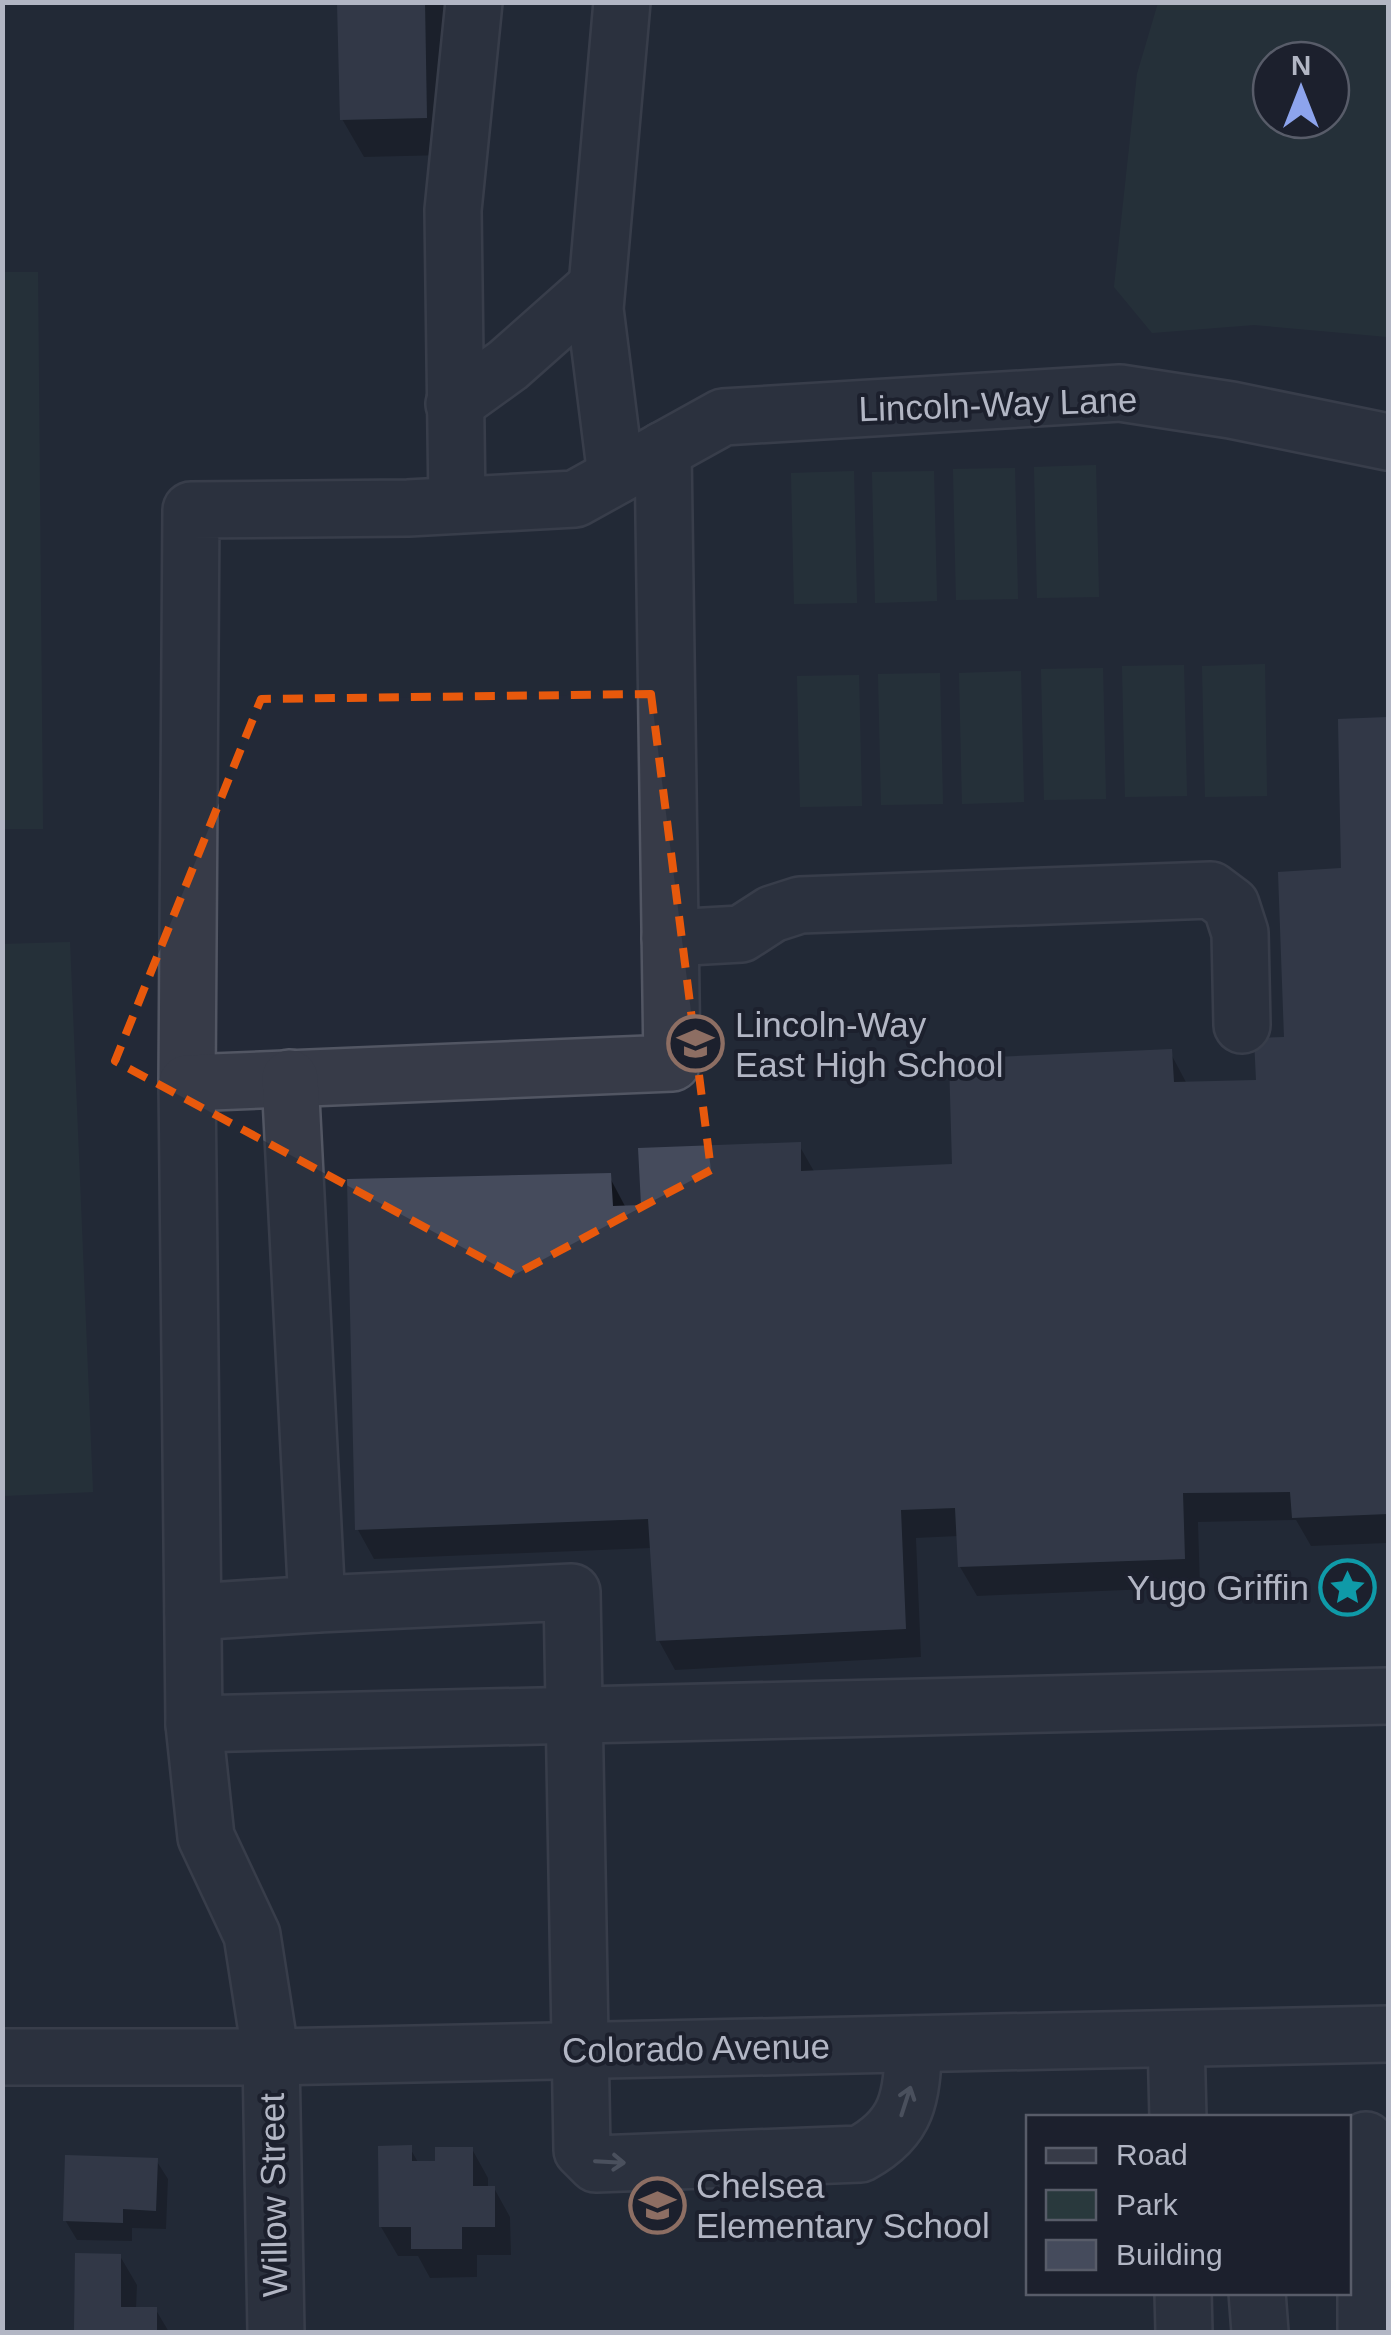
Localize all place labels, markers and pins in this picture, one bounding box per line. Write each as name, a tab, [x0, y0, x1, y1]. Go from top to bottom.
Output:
place label: Lincoln-Way East High School	[735, 1005, 1003, 1084]
school or university icon: Lincoln-Way East High School	[666, 1014, 726, 1074]
place icon: Yugo Griffin	[1318, 1557, 1378, 1617]
place label: Yugo Griffin	[1127, 1568, 1309, 1607]
place label: Chelsea Elementary School	[696, 2166, 990, 2245]
school or university icon: Chelsea Elementary School	[627, 2175, 687, 2235]

